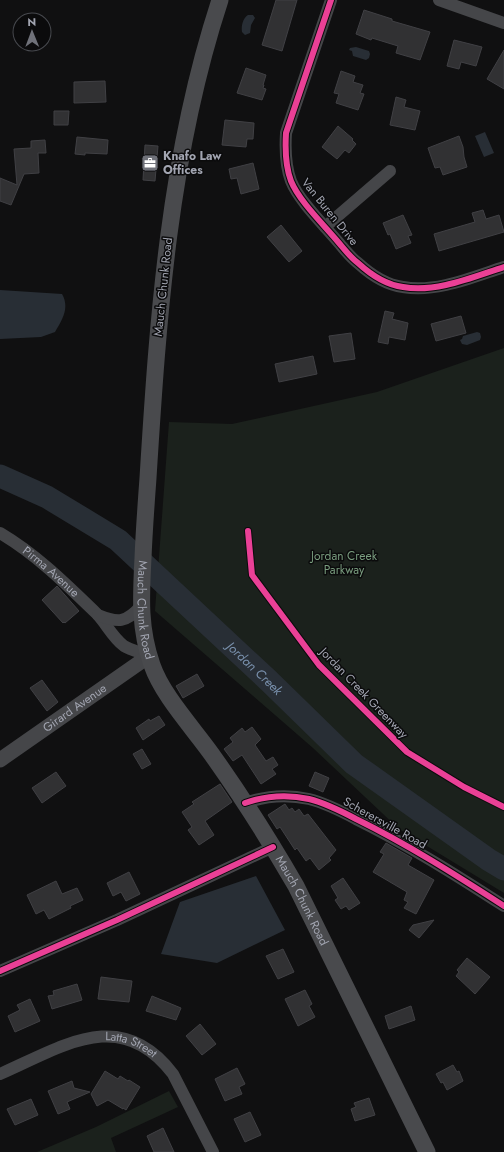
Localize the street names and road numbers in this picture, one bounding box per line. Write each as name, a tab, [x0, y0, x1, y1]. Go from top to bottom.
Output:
street label: Van Buren Drive	[297, 174, 363, 250]
street label: Mauch Chunk Road	[149, 237, 177, 337]
street label: Pirma Avenue	[19, 542, 83, 601]
street label: Mauch Chunk Road	[133, 560, 159, 661]
street label: Jordan Creek Greenway	[314, 642, 413, 743]
street label: Girard Avenue	[39, 679, 110, 737]
street label: Scherersville Road	[340, 792, 430, 854]
street label: Mauch Chunk Road	[271, 852, 333, 949]
street label: Latta Street	[105, 1027, 161, 1062]

